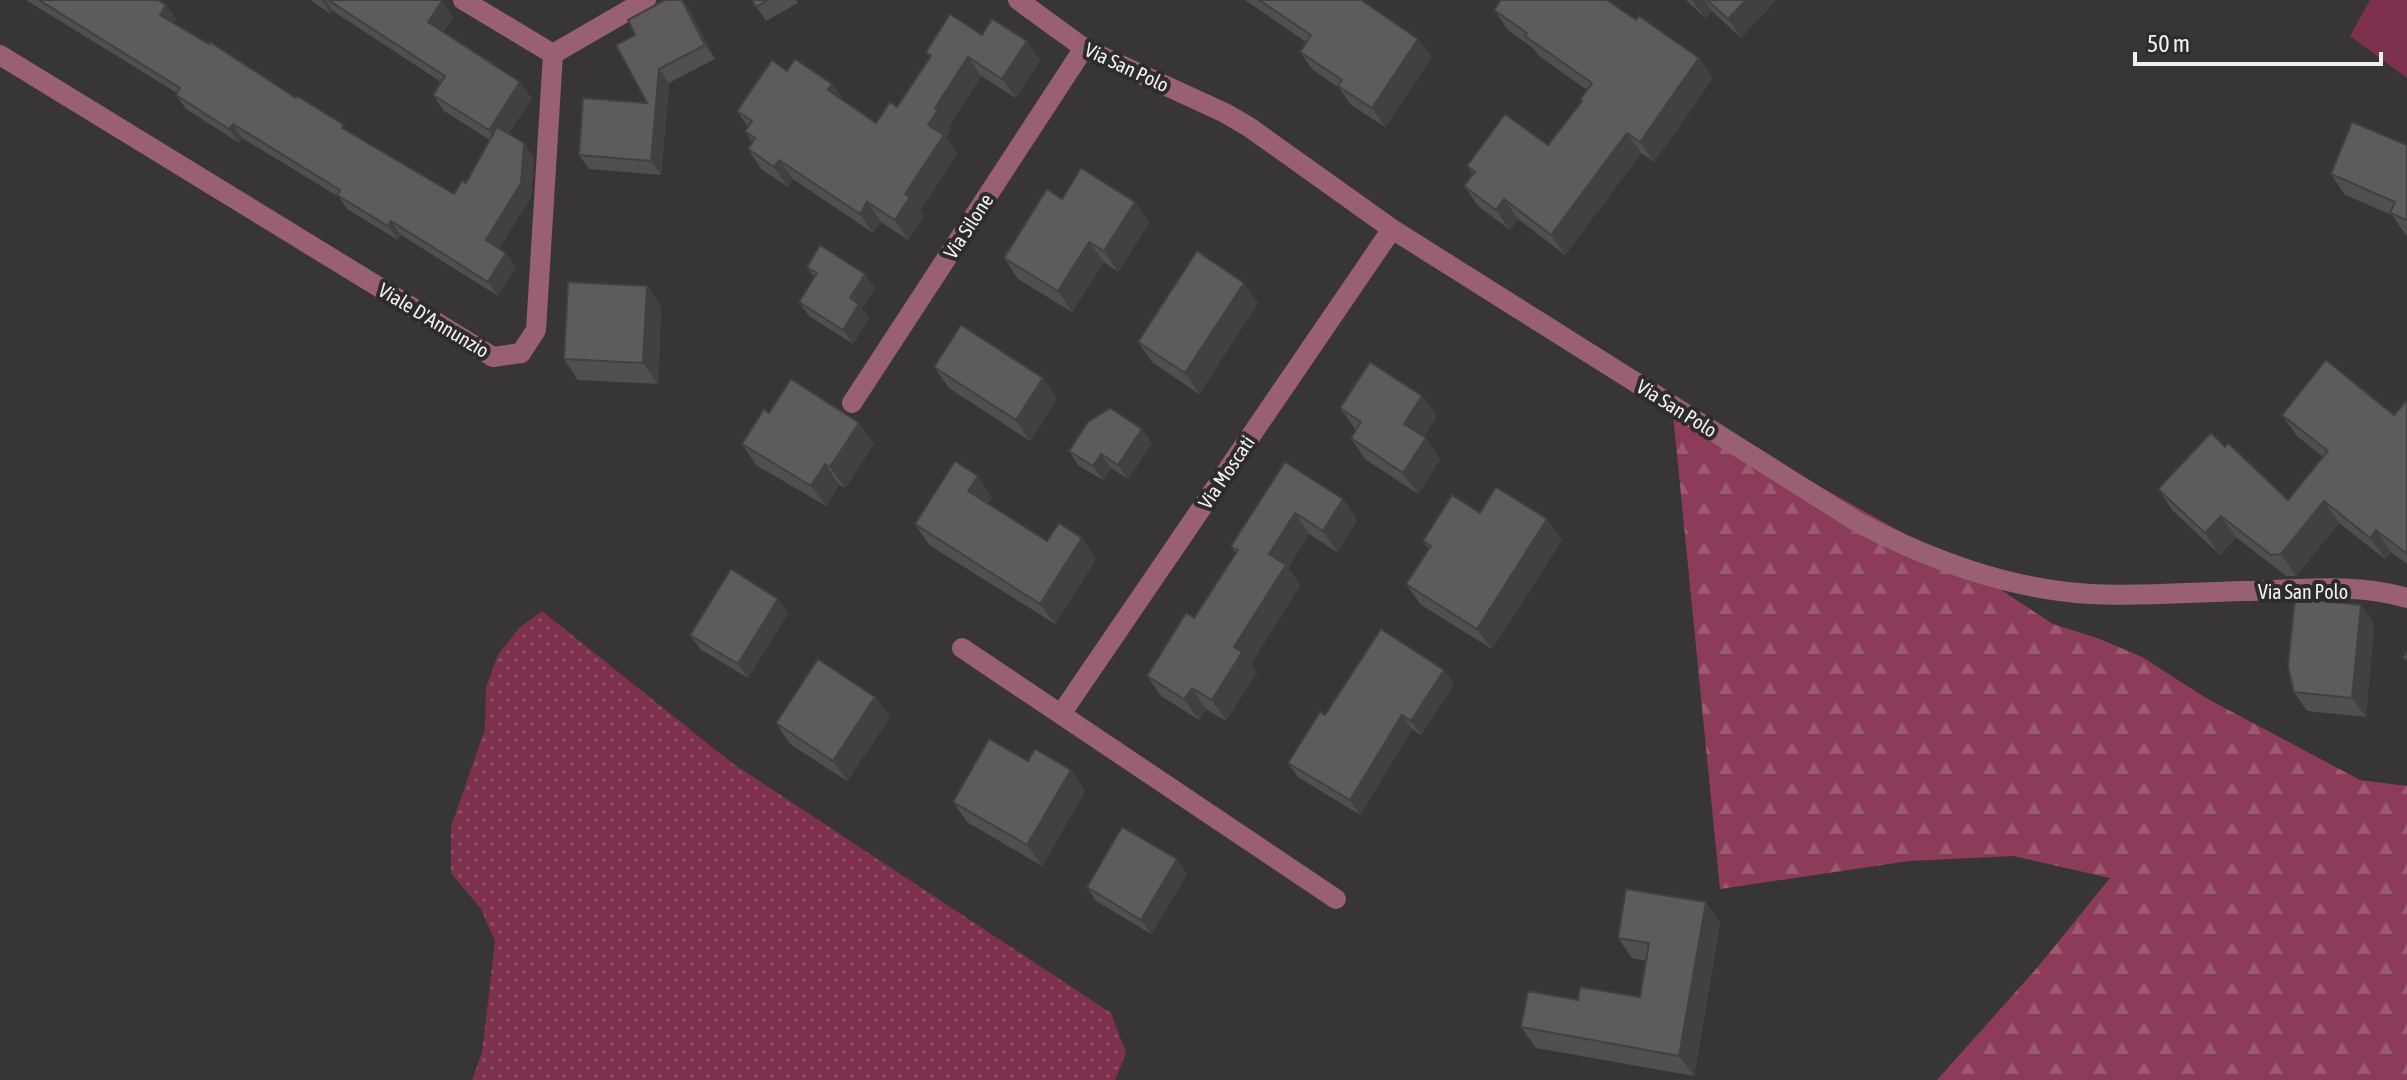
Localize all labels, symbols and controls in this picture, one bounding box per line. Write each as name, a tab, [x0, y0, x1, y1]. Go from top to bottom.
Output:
scale bar	[2135, 16, 2381, 66]
text: 50 m	[2147, 30, 2190, 57]
street label: Via San Polo	[1081, 38, 1173, 96]
street label: Via Silone	[939, 189, 997, 263]
street label: Viale D'Annunzio	[375, 278, 493, 362]
street label: Via San Polo	[1633, 374, 1721, 442]
street label: Via Moscati	[1193, 431, 1259, 513]
street label: Via San Polo	[2258, 580, 2348, 603]

